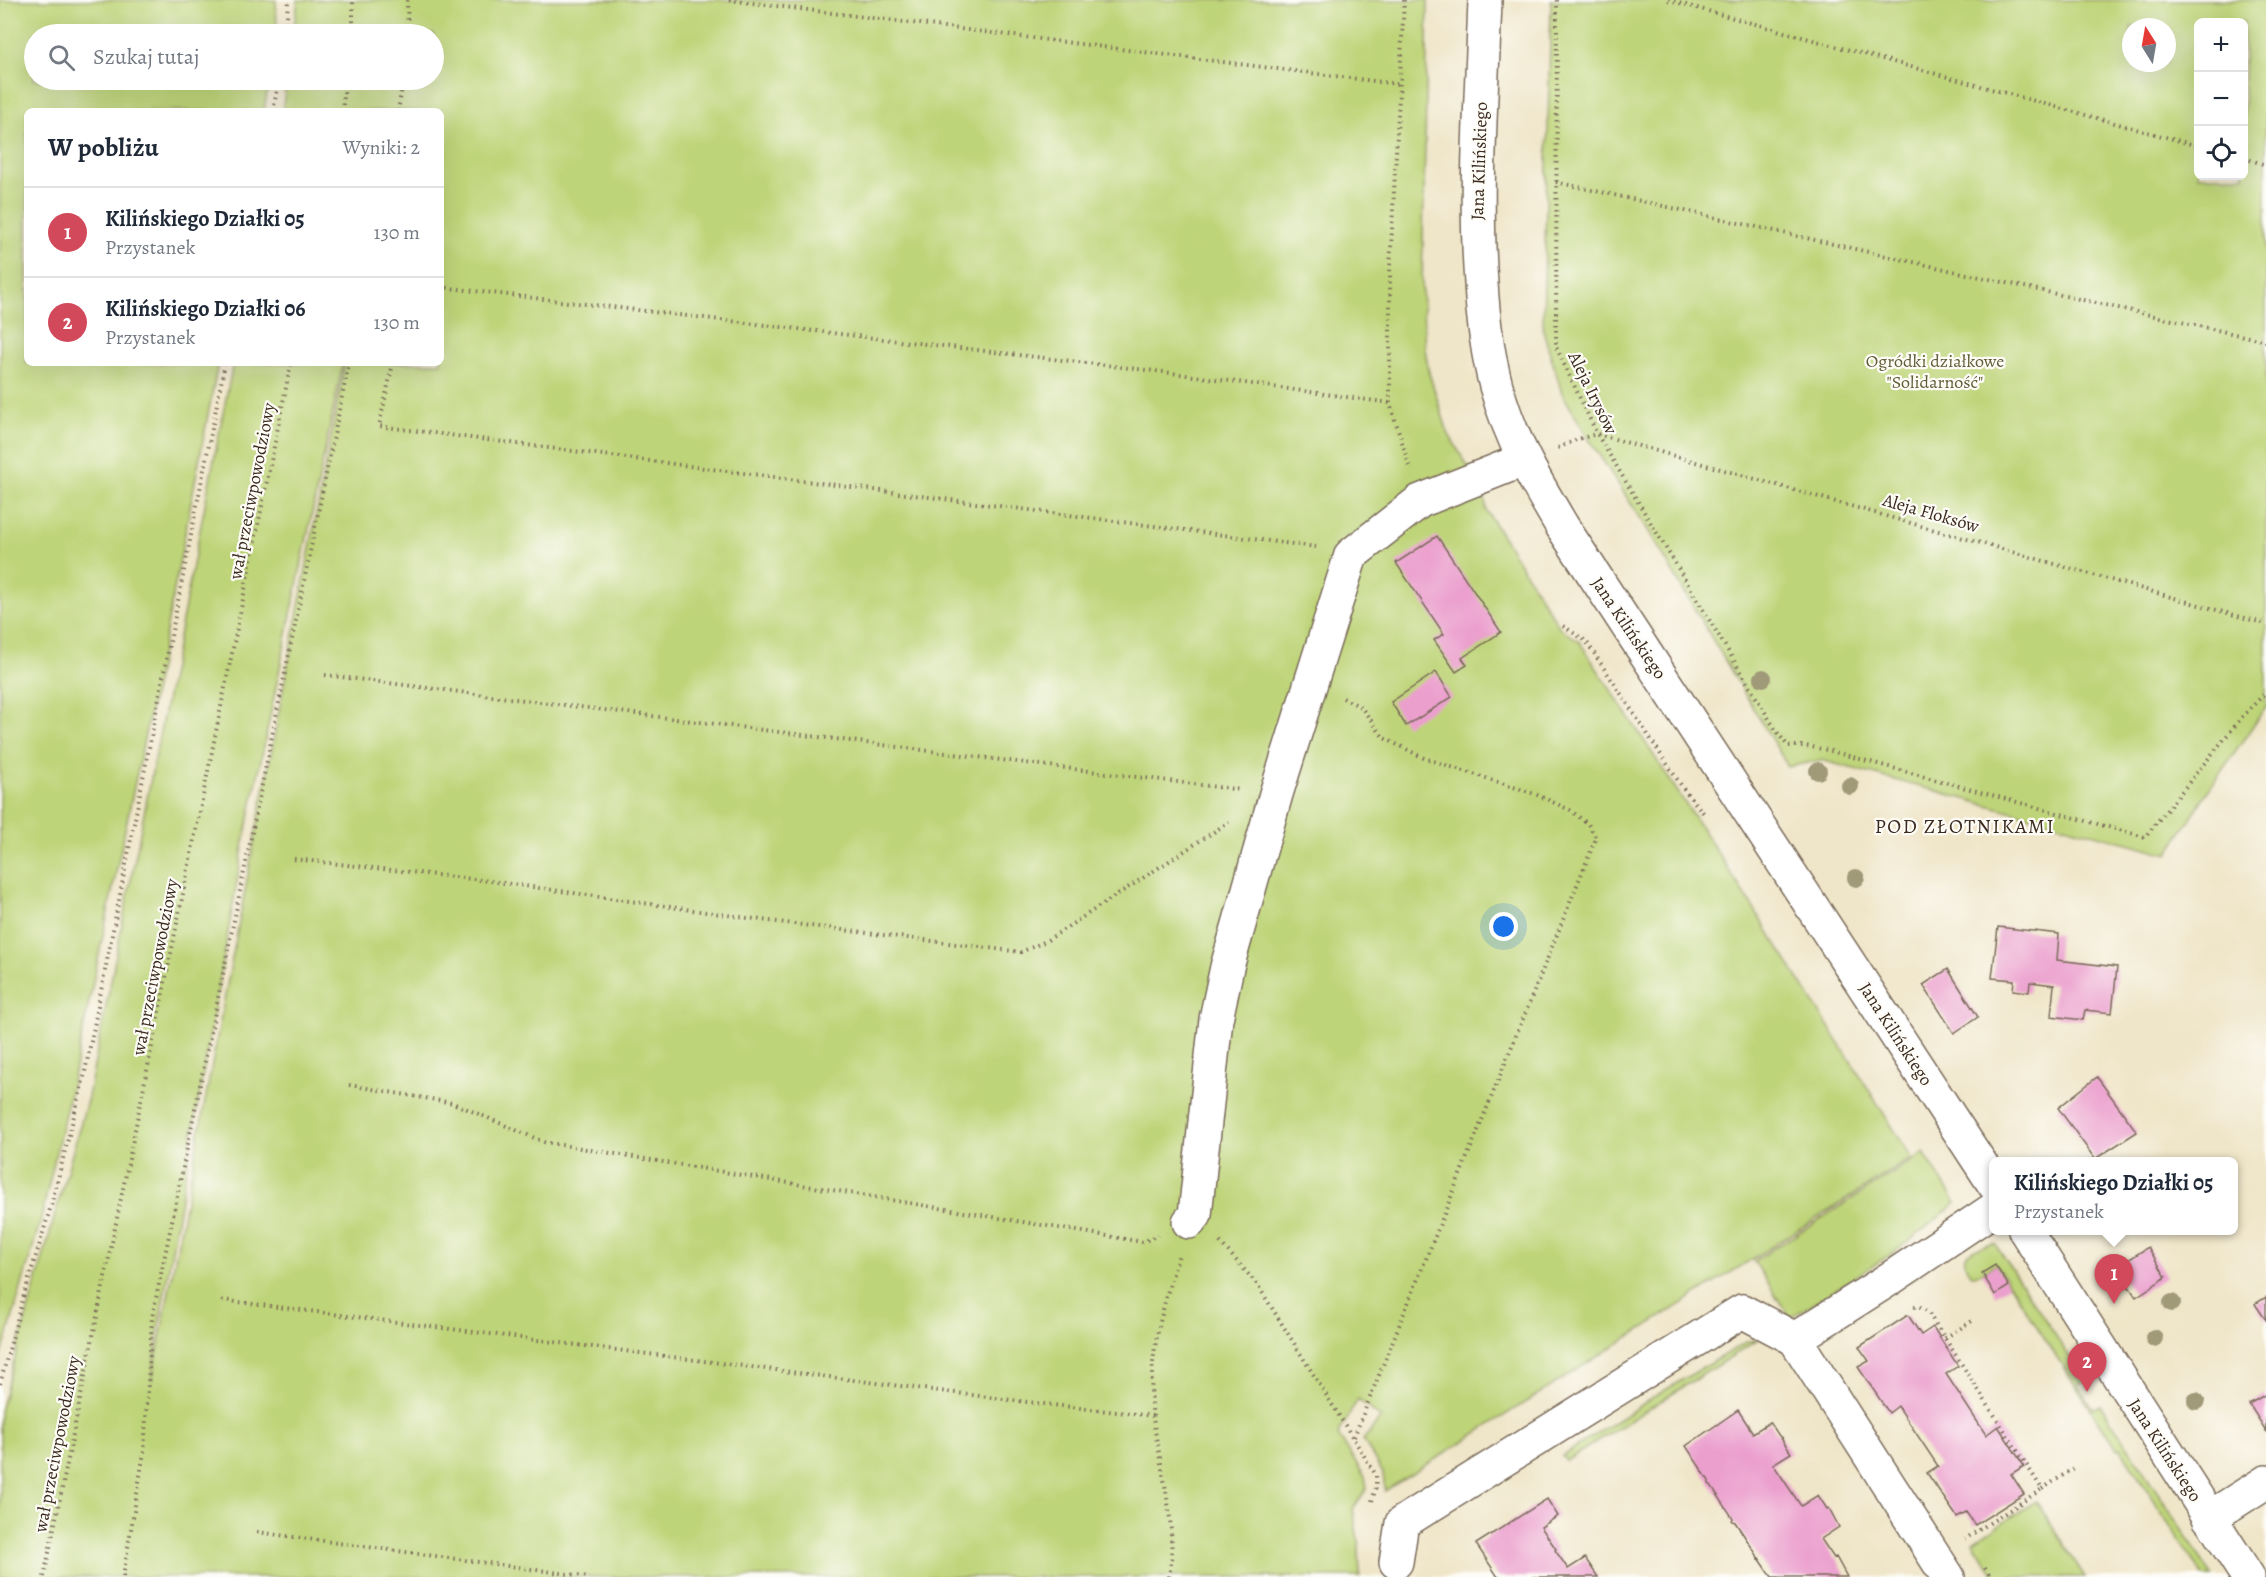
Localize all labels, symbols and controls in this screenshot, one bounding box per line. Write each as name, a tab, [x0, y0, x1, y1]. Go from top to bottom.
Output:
north arrow	[2122, 18, 2176, 72]
map controls	[2194, 18, 2248, 180]
button: +	[2194, 18, 2248, 72]
search box	[24, 24, 444, 90]
icon: search	[45, 41, 78, 74]
text: Szukaj tutaj	[93, 42, 199, 72]
button: −	[2194, 72, 2248, 126]
street label: Jana Kilińskiego	[1465, 101, 1493, 221]
button: locate	[2194, 126, 2248, 180]
text: W pobliżu	[48, 130, 159, 165]
text: Wyniki: 2	[343, 134, 420, 161]
text: Kilińskiego Działki 05	[105, 204, 305, 234]
text: 1	[64, 219, 71, 246]
text: 130 m	[374, 219, 420, 246]
text: Przystanek	[105, 234, 195, 261]
text: Kilińskiego Działki 06	[105, 294, 306, 324]
text: 2	[63, 309, 72, 336]
text: 130 m	[374, 309, 420, 336]
text: Przystanek	[105, 324, 195, 351]
street label: Aleja Irysów	[1562, 347, 1623, 439]
park label: Ogródki działkowe "Solidarność"	[1866, 349, 2004, 394]
street label: wał przeciwpowodziowy	[223, 400, 281, 582]
street label: Aleja Floksów	[1879, 488, 1982, 538]
street label: Jana Kilińskiego	[1586, 572, 1672, 684]
district label: POD ZŁOTNIKAMI	[1875, 813, 2055, 840]
street label: wał przeciwpowodziowy	[126, 876, 184, 1058]
your location	[1489, 912, 1518, 941]
street label: Jana Kilińskiego	[1854, 978, 1938, 1090]
popup	[1989, 1157, 2238, 1235]
text: Kilińskiego Działki 05	[2014, 1168, 2213, 1198]
text: Przystanek	[2014, 1198, 2104, 1225]
pin: 1	[2094, 1254, 2134, 1304]
pin: 2	[2068, 1342, 2106, 1392]
street label: wał przeciwpowodziowy	[28, 1353, 86, 1535]
street label: Jana Kilińskiego	[2123, 1394, 2207, 1506]

